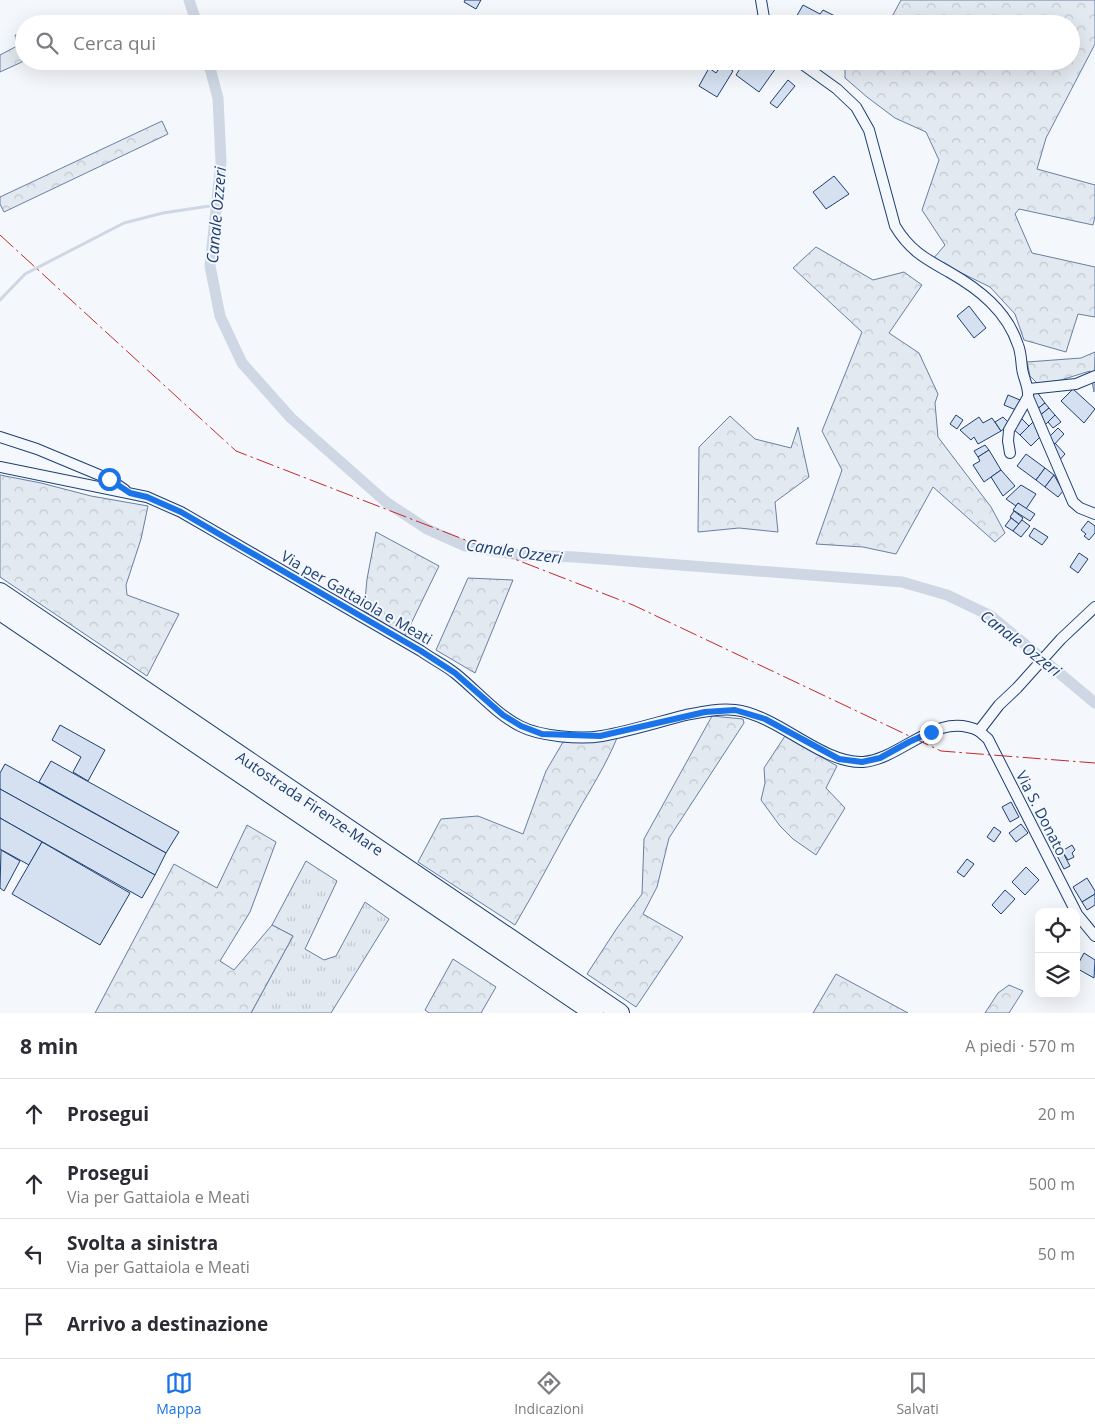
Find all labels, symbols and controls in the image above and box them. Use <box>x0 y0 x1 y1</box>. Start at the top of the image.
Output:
search box <box>15 15 1080 70</box>
icon: search <box>33 29 61 57</box>
text: Cerca qui <box>73 30 156 56</box>
water label: Canale Ozzeri <box>201 165 231 264</box>
route start <box>98 468 121 491</box>
water label: Canale Ozzeri <box>464 533 564 569</box>
street label: Via per Gattaiola e Meati <box>278 545 436 649</box>
water label: Canale Ozzeri <box>976 604 1067 682</box>
route end <box>920 721 943 744</box>
street label: Autostrada Firenze-Mare <box>233 746 387 860</box>
street label: Via S. Donato <box>1012 767 1072 859</box>
map controls <box>1035 908 1080 998</box>
button: locate <box>1035 908 1080 953</box>
button: layers <box>1035 953 1080 998</box>
text: 8 min <box>20 1032 78 1060</box>
text: A piedi · 570 m <box>965 1035 1075 1057</box>
icon: ahead <box>20 1100 48 1128</box>
text: Prosegui <box>67 1101 149 1127</box>
text: 20 m <box>1038 1103 1075 1125</box>
text: Prosegui <box>67 1160 149 1186</box>
icon: ahead <box>20 1170 48 1198</box>
text: 500 m <box>1029 1173 1075 1195</box>
text: Via per Gattaiola e Meati <box>67 1186 250 1208</box>
text: Svolta a sinistra <box>67 1230 218 1256</box>
icon: left <box>20 1240 48 1268</box>
text: 50 m <box>1038 1243 1075 1265</box>
text: Via per Gattaiola e Meati <box>67 1256 250 1278</box>
icon: arrive <box>20 1310 48 1338</box>
text: Arrivo a destinazione <box>67 1311 268 1337</box>
tab: Mappa <box>156 1369 202 1418</box>
tab: Indicazioni <box>514 1369 584 1418</box>
tab: Salvati <box>896 1369 939 1418</box>

